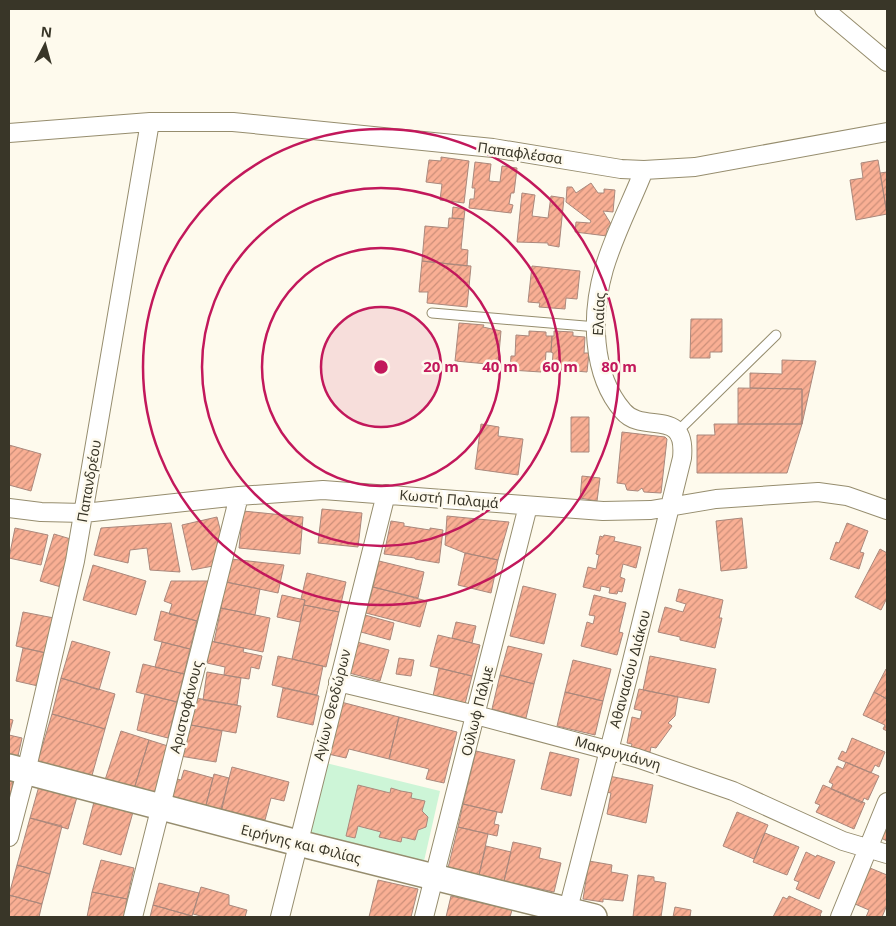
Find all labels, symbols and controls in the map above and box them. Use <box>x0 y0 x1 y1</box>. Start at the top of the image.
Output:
north arrow <box>20 20 70 70</box>
text: N <box>40 22 53 42</box>
street label: Παπαφλέσσα <box>476 137 564 168</box>
street label: Ελαίας <box>588 292 609 336</box>
text: 20 m <box>423 356 459 376</box>
text: 40 m <box>482 356 518 376</box>
text: 60 m <box>542 356 578 376</box>
text: 80 m <box>601 356 637 376</box>
centre of rings <box>372 358 390 376</box>
street label: Παπανδρέου <box>72 438 105 524</box>
street label: Κωστή Παλαμά <box>399 485 500 512</box>
street label: Αθανασίου Διάκου <box>605 608 654 730</box>
street label: Αγίων Θεοδώρων <box>308 647 355 763</box>
street label: Αριστοφάνους <box>165 658 206 755</box>
street label: Ούλωφ Πάλμε <box>456 663 497 758</box>
street label: Μακρυγιάννη <box>573 731 663 774</box>
street label: Ειρήνης και Φιλίας <box>239 819 363 868</box>

